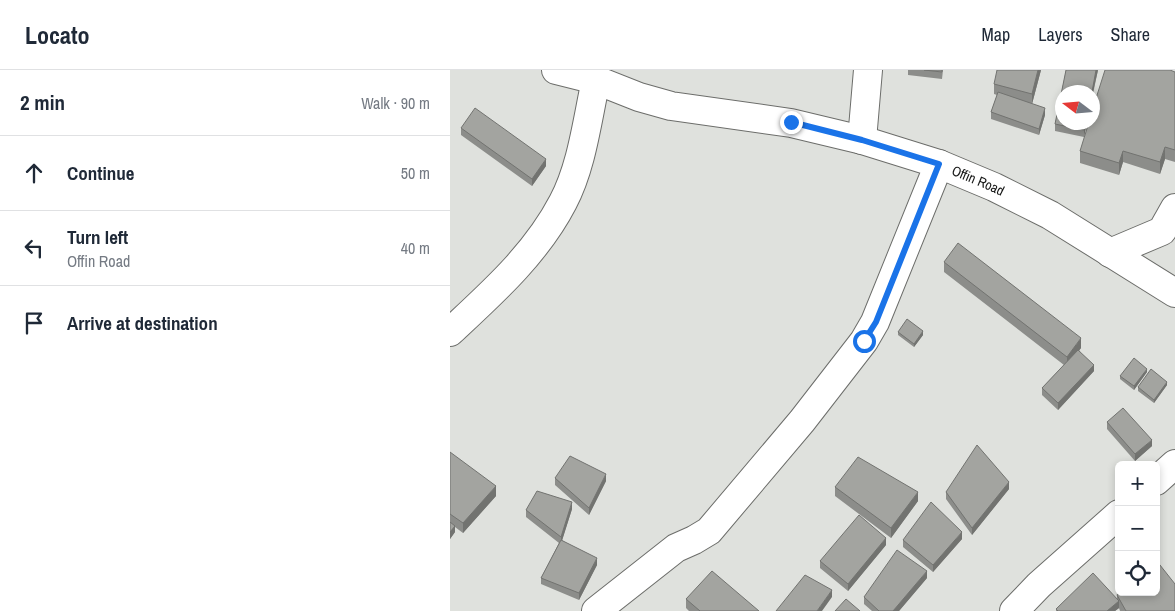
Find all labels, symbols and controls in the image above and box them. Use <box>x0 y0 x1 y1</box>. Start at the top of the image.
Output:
text: Locato <box>25 19 90 51</box>
text: Map <box>982 22 1010 47</box>
text: Layers <box>1038 22 1083 47</box>
text: Share <box>1111 22 1150 47</box>
north arrow <box>1055 85 1100 130</box>
text: 2 min <box>20 88 65 117</box>
text: Walk · 90 m <box>361 92 430 114</box>
route end <box>780 111 803 134</box>
icon: ahead <box>20 159 48 187</box>
text: Continue <box>67 160 135 186</box>
street label: Offin Road <box>949 161 1007 200</box>
text: 50 m <box>401 162 430 184</box>
text: Turn left <box>67 224 128 250</box>
icon: left <box>20 234 48 262</box>
text: 40 m <box>401 237 430 259</box>
text: Offin Road <box>67 250 130 272</box>
icon: arrive <box>20 309 48 337</box>
text: Arrive at destination <box>67 310 218 336</box>
route start <box>853 330 876 353</box>
map controls <box>1115 461 1160 596</box>
button: + <box>1115 461 1160 506</box>
button: − <box>1115 506 1160 551</box>
button: locate <box>1115 551 1160 596</box>

